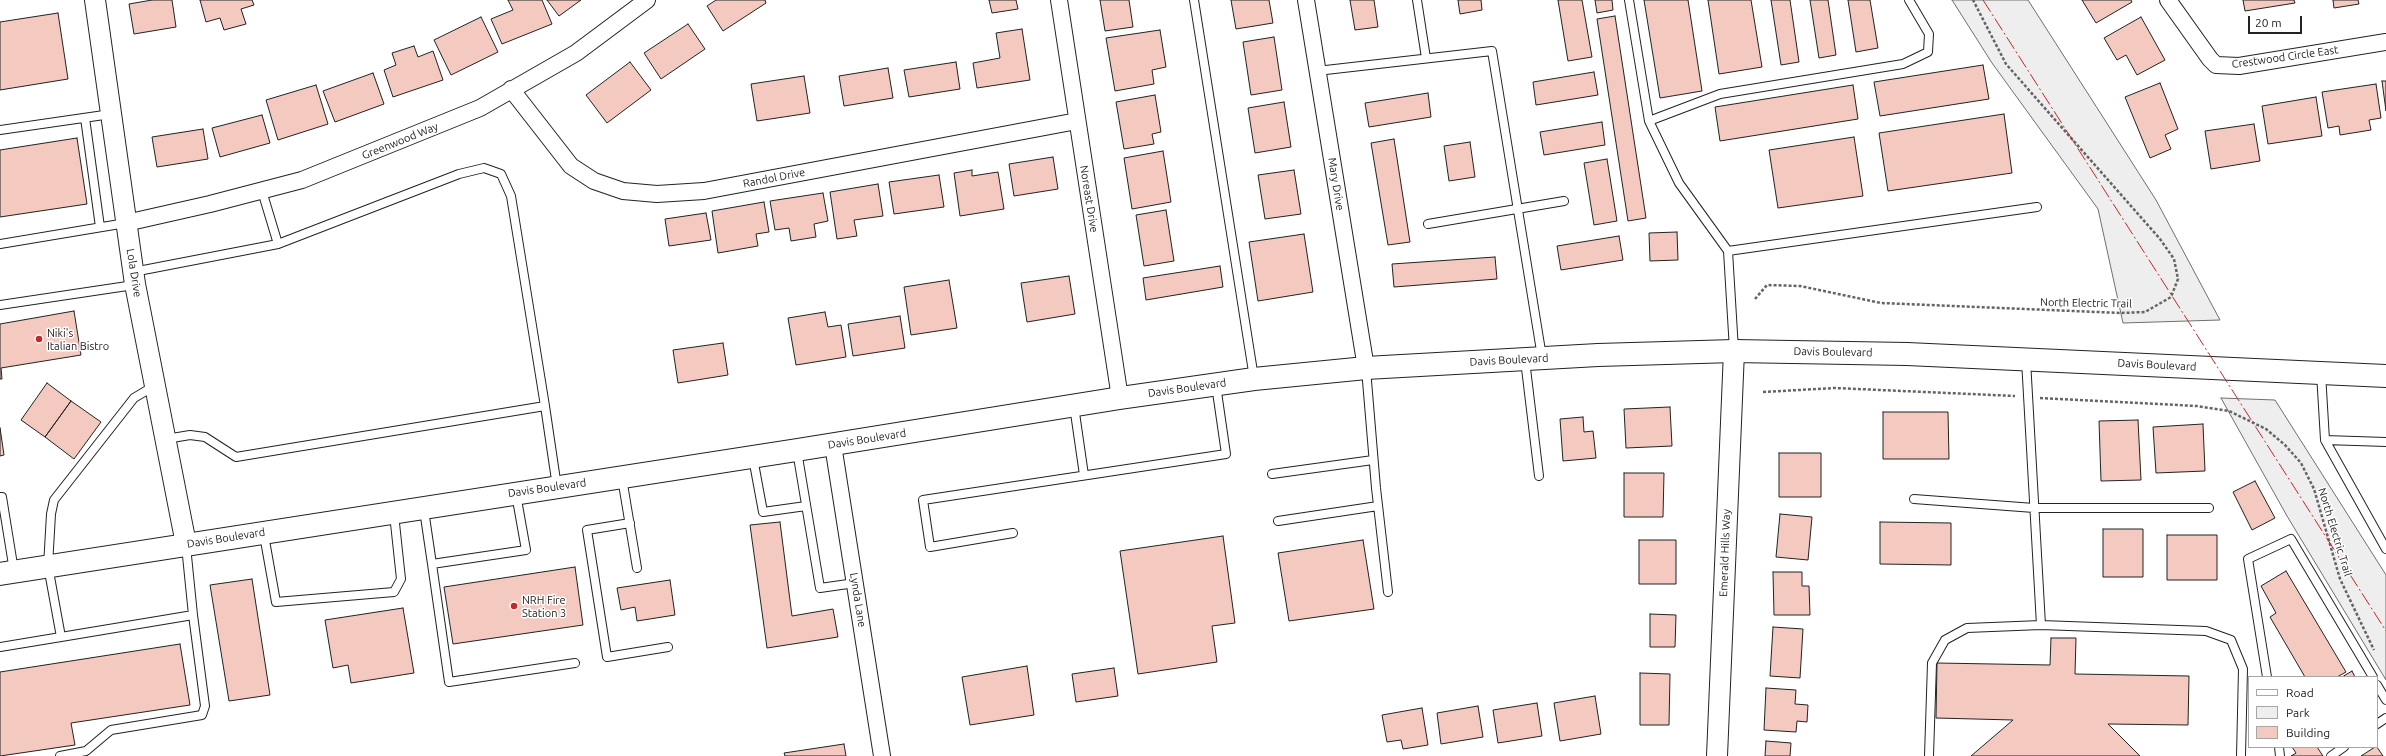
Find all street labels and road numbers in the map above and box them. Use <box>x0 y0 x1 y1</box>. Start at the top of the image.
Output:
street label: Crestwood Circle East <box>2231 43 2339 71</box>
street label: Greenwood Way <box>360 120 440 162</box>
street label: Mary Drive <box>1325 157 1347 211</box>
street label: Noreast Drive <box>1077 164 1101 234</box>
street label: Randol Drive <box>742 166 806 190</box>
street label: Lola Drive <box>124 248 144 298</box>
street label: North Electric Trail <box>2040 296 2132 310</box>
street label: Davis Boulevard <box>1793 345 1873 359</box>
street label: Davis Boulevard <box>1469 351 1549 369</box>
street label: Davis Boulevard <box>2117 356 2197 374</box>
street label: Davis Boulevard <box>1147 376 1227 400</box>
street label: Davis Boulevard <box>827 426 907 452</box>
street label: Davis Boulevard <box>507 476 587 500</box>
street label: North Electric Trail <box>2315 486 2355 578</box>
street label: Emerald Hills Way <box>1717 509 1733 597</box>
street label: Davis Boulevard <box>186 525 266 551</box>
street label: Lynda Lane <box>847 572 869 628</box>

